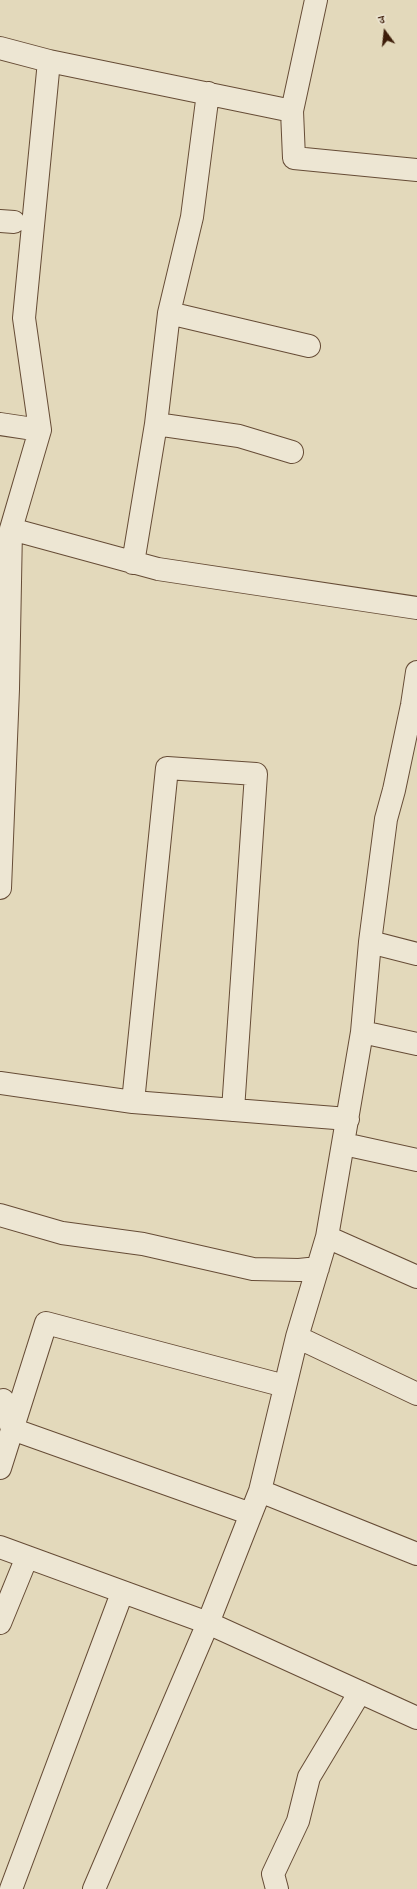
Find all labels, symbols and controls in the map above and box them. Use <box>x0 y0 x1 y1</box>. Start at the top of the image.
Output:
north arrow <box>365 12 405 52</box>
text: उ <box>377 12 386 28</box>

